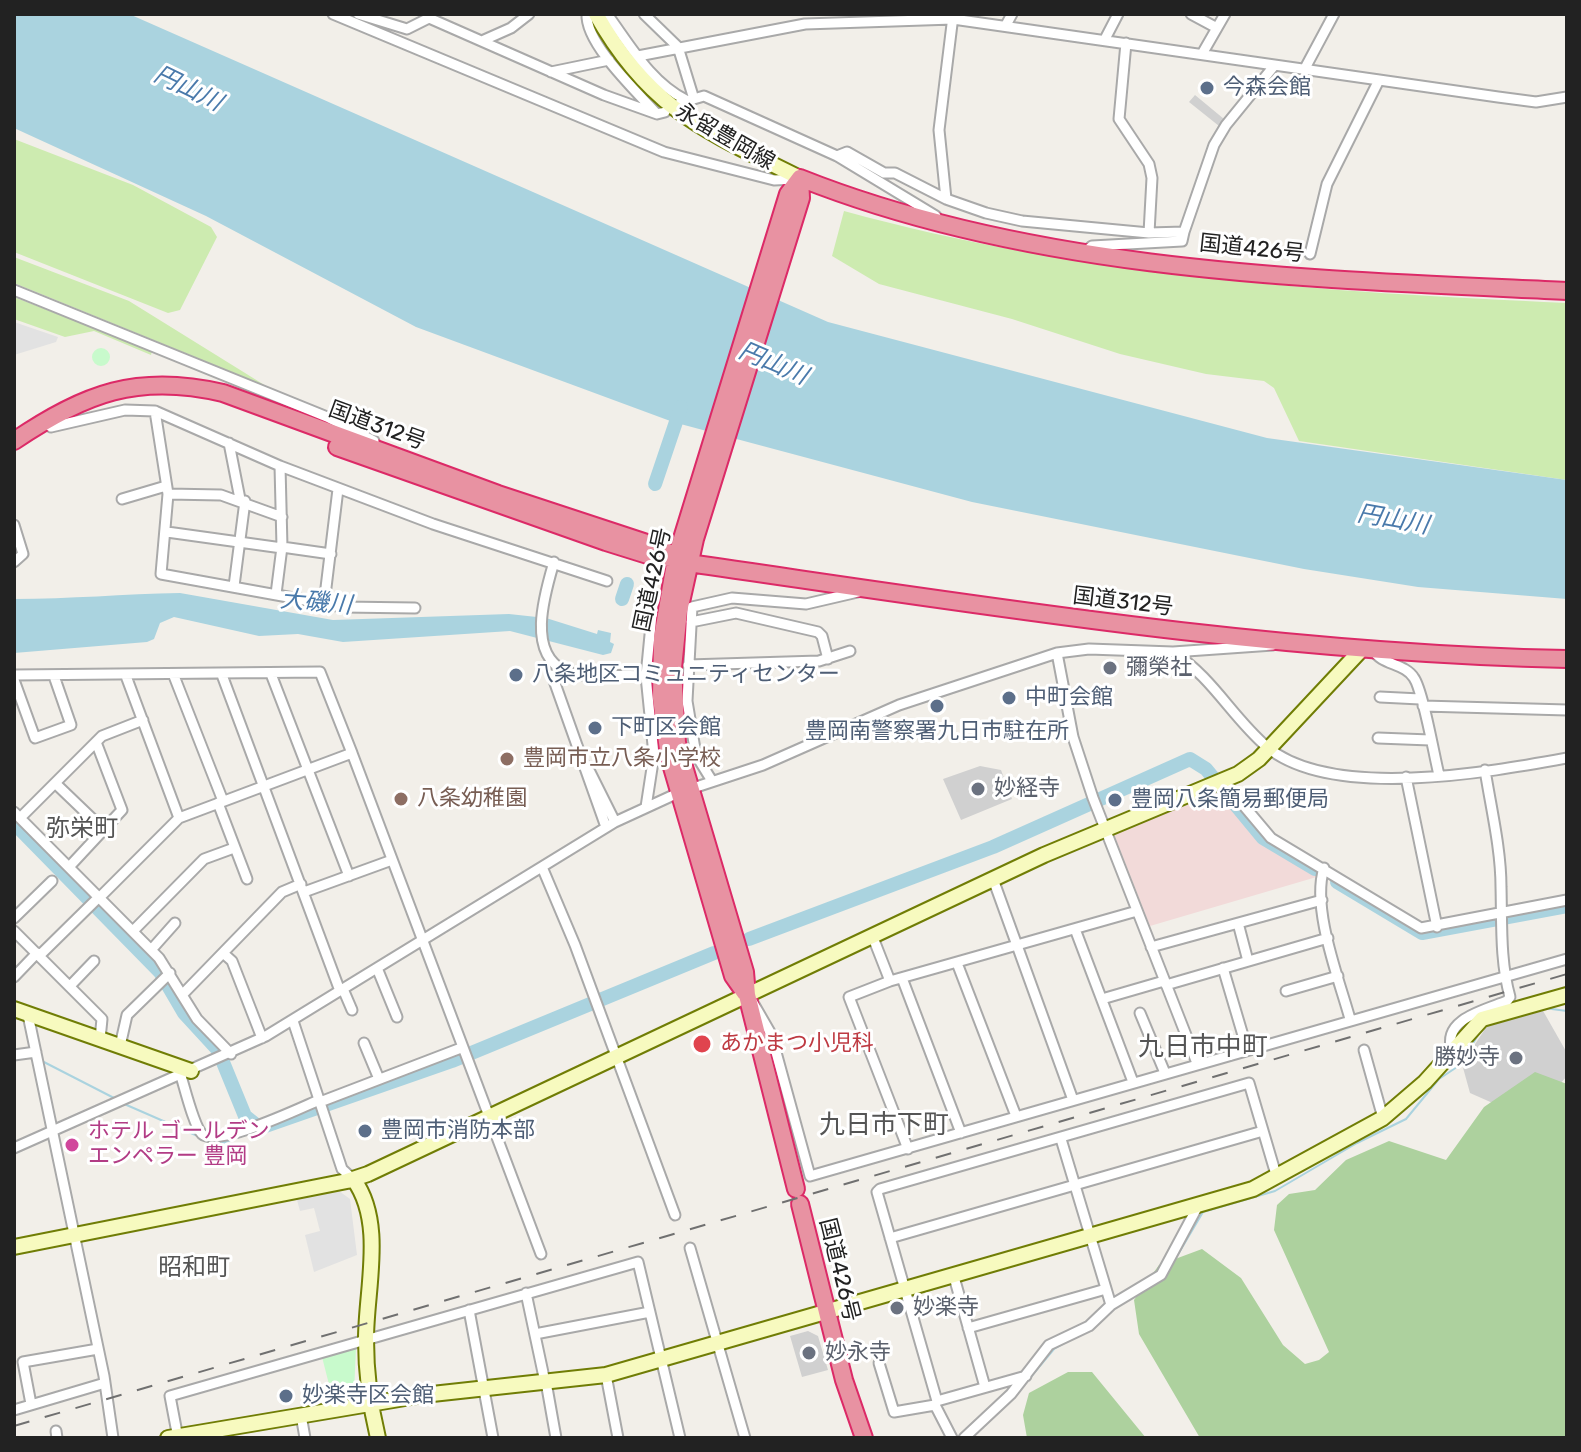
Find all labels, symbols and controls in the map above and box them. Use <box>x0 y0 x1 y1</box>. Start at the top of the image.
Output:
water label: 円山川 <box>149 60 227 118</box>
place label: 今森会館 <box>1223 75 1311 101</box>
marker: 今森会館 <box>1198 79 1216 97</box>
street label: 永留豊岡線 <box>671 98 779 176</box>
street label: 国道426号 <box>1198 230 1306 268</box>
water label: 円山川 <box>734 337 812 391</box>
street label: 国道312号 <box>325 396 429 456</box>
water label: 円山川 <box>1355 500 1431 540</box>
street label: 国道426号 <box>629 525 677 635</box>
street label: 国道312号 <box>1071 583 1175 621</box>
water label: 大磯川 <box>279 586 353 620</box>
place label: 彌榮社 <box>1126 655 1192 681</box>
marker: 彌榮社 <box>1101 659 1119 677</box>
place label: 八条地区コミュニティセンター <box>532 662 840 688</box>
marker: 八条地区コミュニティセンター <box>507 666 525 684</box>
place label: 中町会館 <box>1025 685 1113 711</box>
marker: 中町会館 <box>1000 689 1018 707</box>
marker: 豊岡南警察署九日市駐在所 <box>928 697 946 715</box>
place label: 下町区会館 <box>611 715 721 741</box>
marker: 下町区会館 <box>586 719 604 737</box>
place label: 豊岡南警察署九日市駐在所 <box>805 719 1069 745</box>
place label: 豊岡市立八条小学校 <box>523 746 721 772</box>
marker: 豊岡市立八条小学校 <box>498 750 516 768</box>
place label: 妙経寺 <box>994 776 1060 802</box>
marker: 妙経寺 <box>969 780 987 798</box>
place label: 八条幼稚園 <box>417 786 527 812</box>
place label: 豊岡八条簡易郵便局 <box>1131 787 1329 813</box>
marker: 八条幼稚園 <box>392 790 410 808</box>
marker: 豊岡八条簡易郵便局 <box>1106 791 1124 809</box>
district label: 弥栄町 <box>46 815 118 843</box>
place label: あかまつ小児科 <box>720 1031 874 1057</box>
district label: 九日市中町 <box>1138 1031 1268 1063</box>
marker: あかまつ小児科 <box>691 1033 713 1055</box>
place label: 勝妙寺 <box>1434 1045 1500 1071</box>
marker: 勝妙寺 <box>1507 1049 1525 1067</box>
district label: 九日市下町 <box>819 1109 949 1141</box>
place label: 豊岡市消防本部 <box>381 1118 535 1144</box>
place label: ホテル ゴールデン エンペラー 豊岡 <box>88 1119 269 1170</box>
marker: 豊岡市消防本部 <box>356 1122 374 1140</box>
marker: ホテル ゴールデン エンペラー 豊岡 <box>63 1136 81 1154</box>
street label: 国道426号 <box>813 1215 865 1325</box>
district label: 昭和町 <box>158 1254 230 1282</box>
place label: 妙楽寺 <box>913 1295 979 1321</box>
marker: 妙楽寺 <box>888 1299 906 1317</box>
place label: 妙永寺 <box>825 1340 891 1366</box>
marker: 妙永寺 <box>800 1344 818 1362</box>
place label: 妙楽寺区会館 <box>302 1383 434 1409</box>
marker: 妙楽寺区会館 <box>277 1387 295 1405</box>

